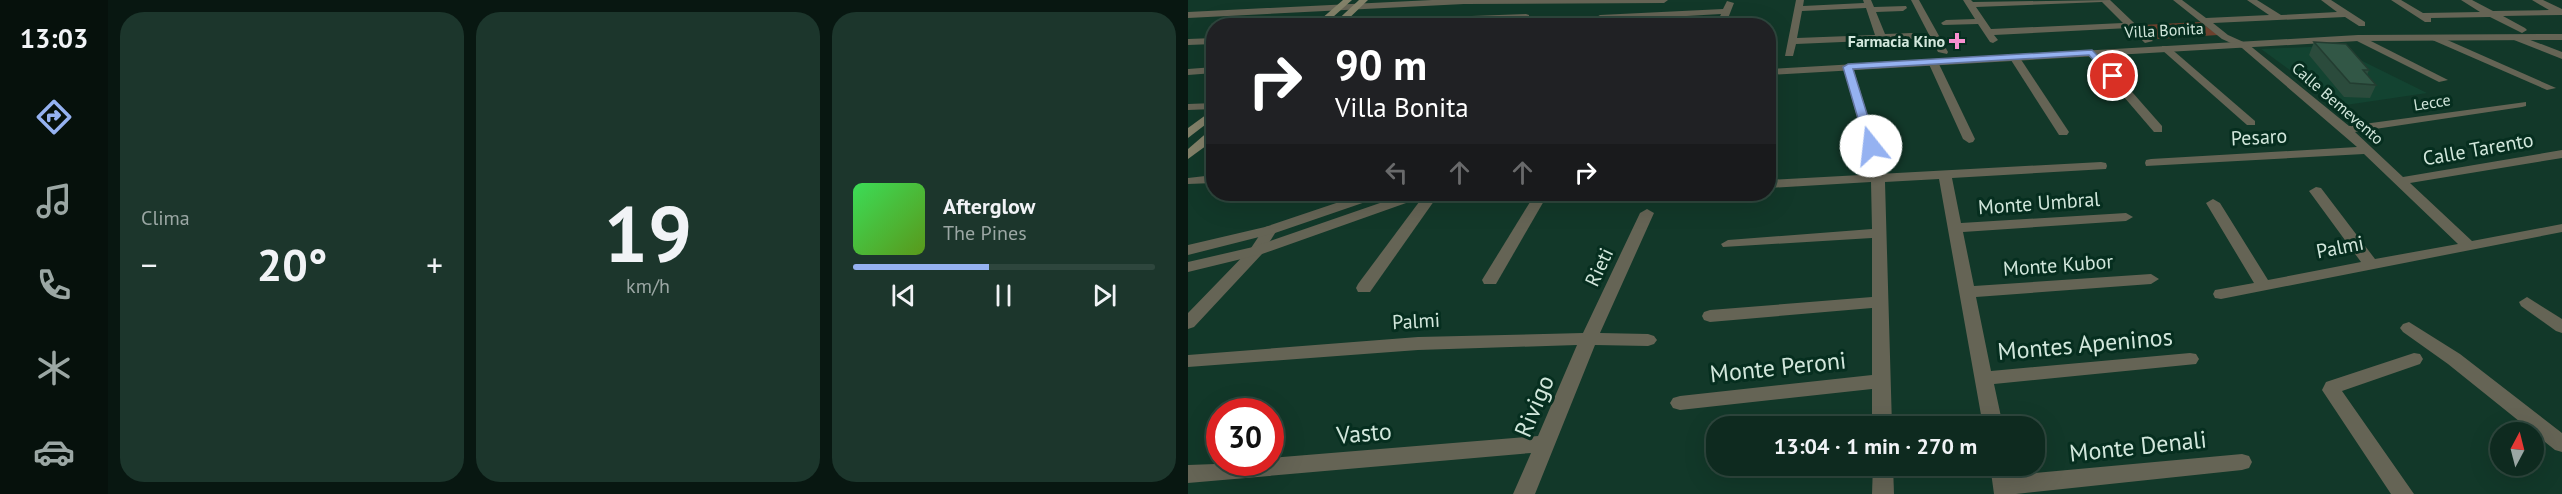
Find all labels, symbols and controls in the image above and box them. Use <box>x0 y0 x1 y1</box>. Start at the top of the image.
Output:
street label: Villa Bonita <box>2123 18 2204 42</box>
text: 13:03 <box>20 21 88 55</box>
place label: Farmacia Kino <box>1848 31 1945 51</box>
marker: Farmacia Kino <box>1950 34 1964 48</box>
text: 90 m <box>1335 37 1427 92</box>
icon: right <box>1236 42 1314 120</box>
pin <box>2087 50 2138 101</box>
street label: Calle Bemevento <box>2288 58 2388 148</box>
icon: arrive <box>2096 59 2129 92</box>
street label: Lecce <box>2412 89 2452 115</box>
text: Villa Bonita <box>1335 90 1469 124</box>
icon: directions <box>33 96 75 138</box>
position arrow <box>1839 114 1903 178</box>
street label: Pesaro <box>2230 123 2288 151</box>
street label: Calle Tarento <box>2421 127 2535 171</box>
icon: left <box>1380 156 1413 189</box>
icon: ahead <box>1443 156 1476 189</box>
icon: ahead <box>1506 156 1539 189</box>
icon: right <box>1569 156 1602 189</box>
icon: music <box>33 180 75 222</box>
text: 19 <box>604 183 692 284</box>
street label: Monte Umbral <box>1977 186 2101 220</box>
text: Afterglow <box>943 192 1035 220</box>
text: Clima <box>141 205 190 231</box>
text: The Pines <box>943 220 1027 246</box>
street label: Palmi <box>2314 230 2366 264</box>
text: 20° <box>257 235 327 293</box>
text: − <box>141 243 158 286</box>
text: + <box>426 243 443 286</box>
street label: Rieti <box>1579 244 1619 290</box>
street label: Monte Kubor <box>2002 248 2114 282</box>
icon: phone <box>33 264 75 306</box>
text: km/h <box>626 273 670 299</box>
icon: previous <box>887 279 920 312</box>
icon: pause <box>987 279 1020 312</box>
icon: next <box>1088 279 1121 312</box>
street label: Palmi <box>1391 307 1441 335</box>
street label: Montes Apeninos <box>1996 321 2174 367</box>
street label: Monte Peroni <box>1708 344 1848 390</box>
icon: climate <box>33 347 75 389</box>
street label: Rivigo <box>1507 370 1561 442</box>
speed limit sign: 30 <box>1206 398 1284 476</box>
street label: Vasto <box>1334 415 1393 451</box>
north arrow <box>2490 422 2544 476</box>
map controls <box>2490 422 2544 476</box>
street label: Monte Denali <box>2068 423 2208 469</box>
icon: car <box>33 431 75 473</box>
text: 13:04 · 1 min · 270 m <box>1774 432 1977 460</box>

